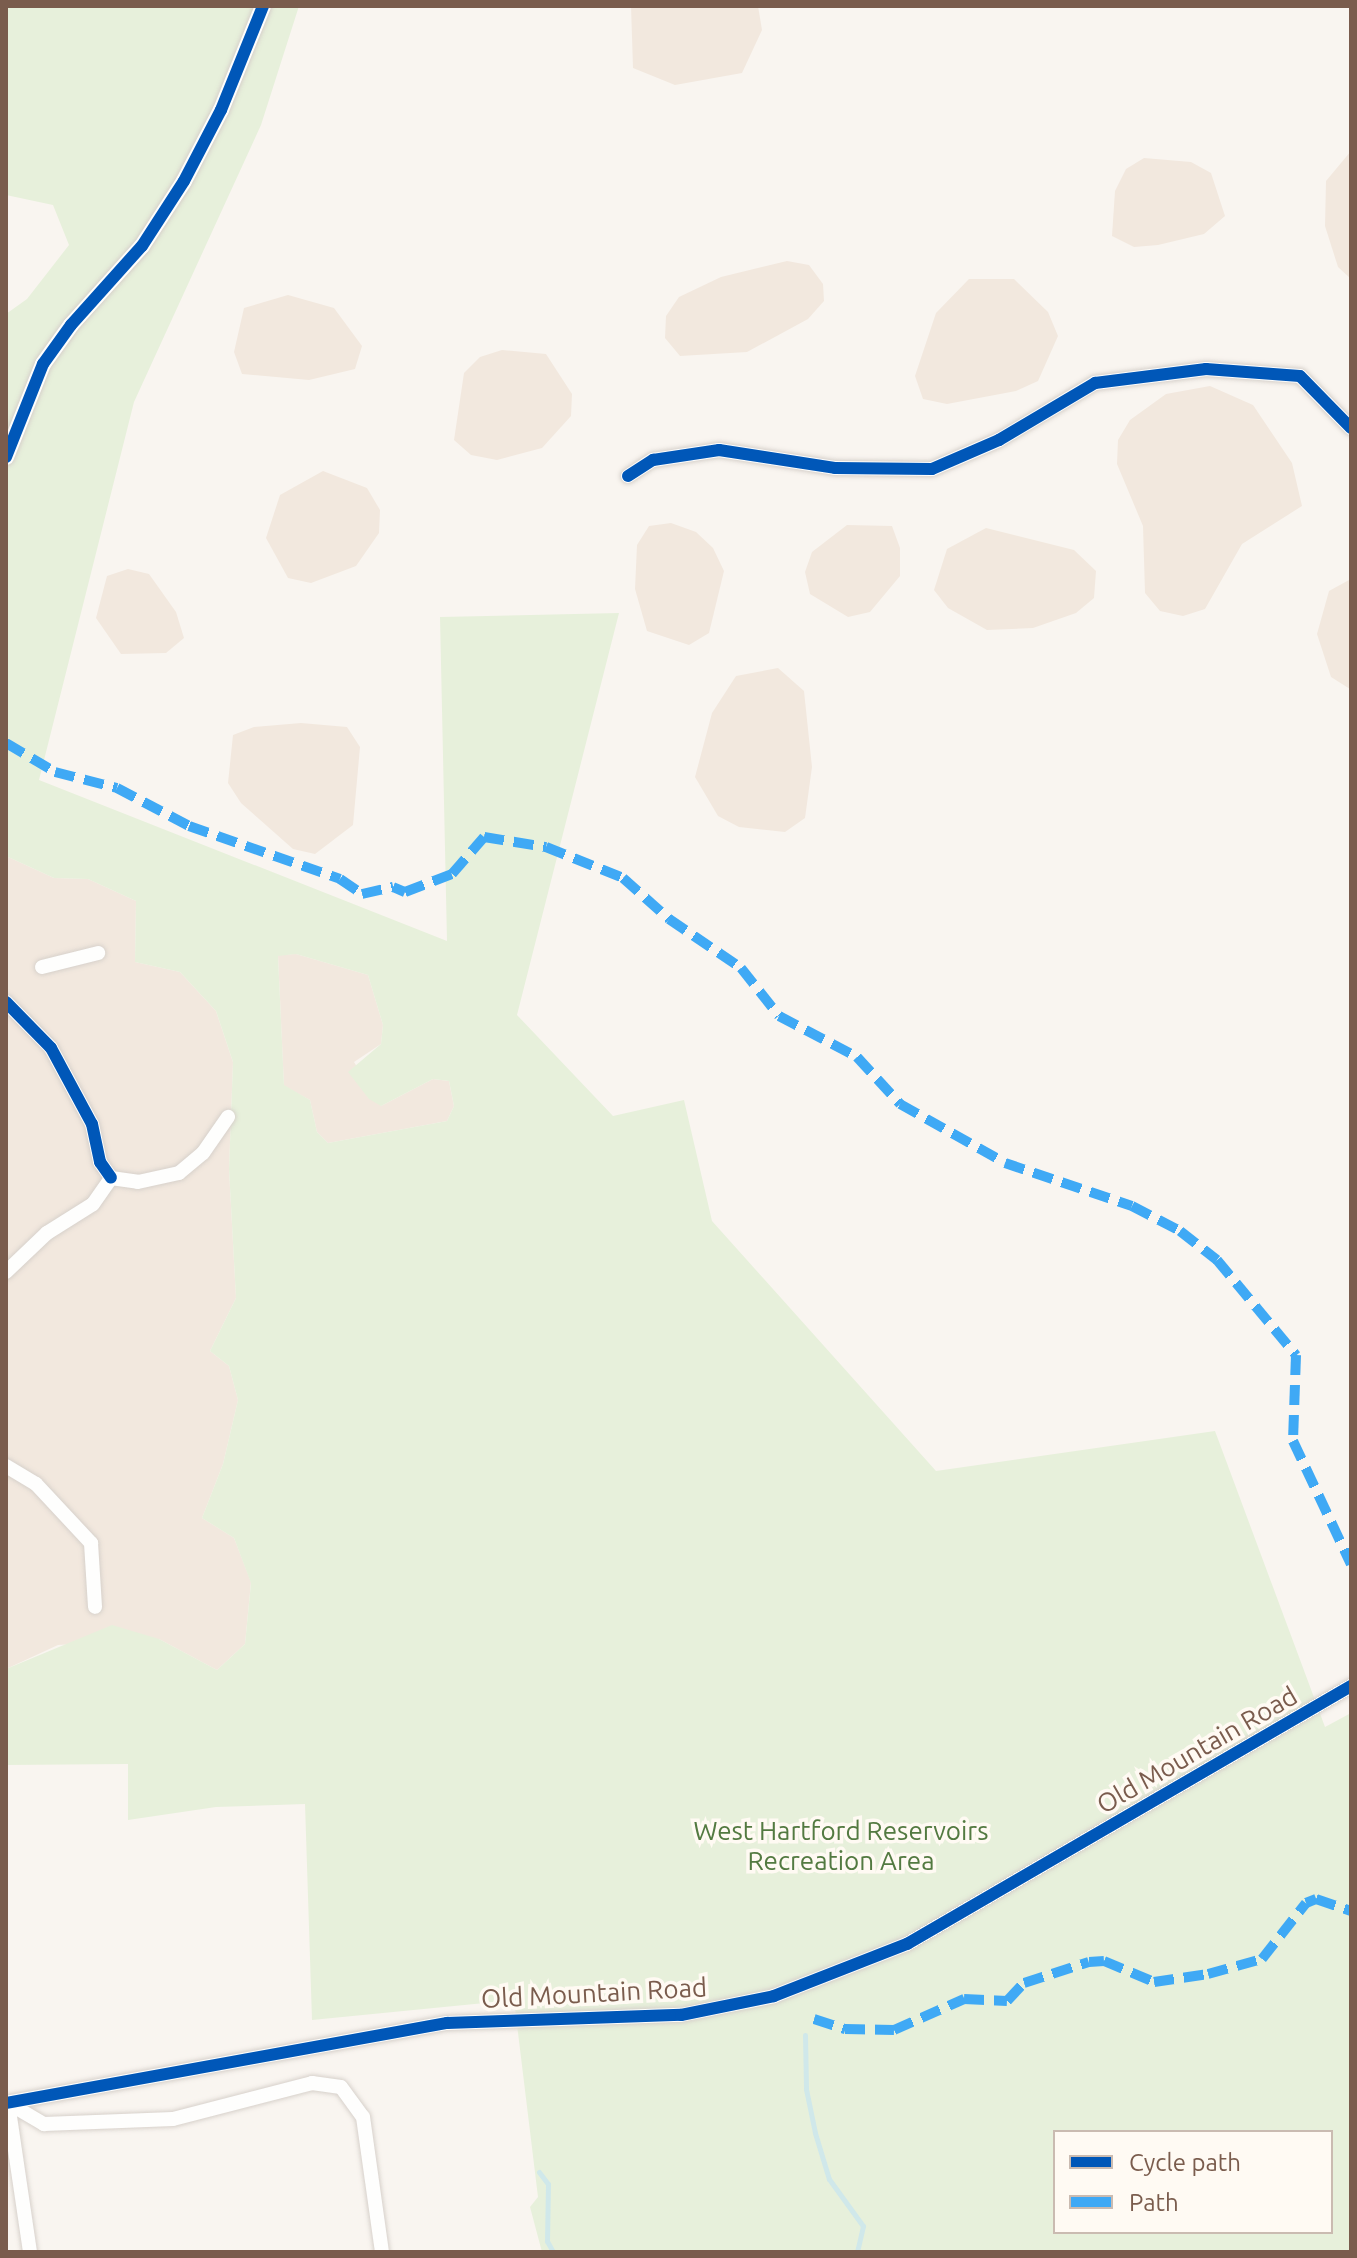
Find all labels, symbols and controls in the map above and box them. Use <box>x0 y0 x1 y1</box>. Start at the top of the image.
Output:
street label: Old Mountain Road <box>1091 1680 1303 1820</box>
park label: West Hartford Reservoirs Recreation Area <box>694 1815 988 1876</box>
street label: Old Mountain Road <box>480 1972 708 2014</box>
legend <box>1053 2130 1333 2234</box>
text: Cycle path <box>1129 2149 1241 2176</box>
text: Path <box>1129 2189 1179 2216</box>

